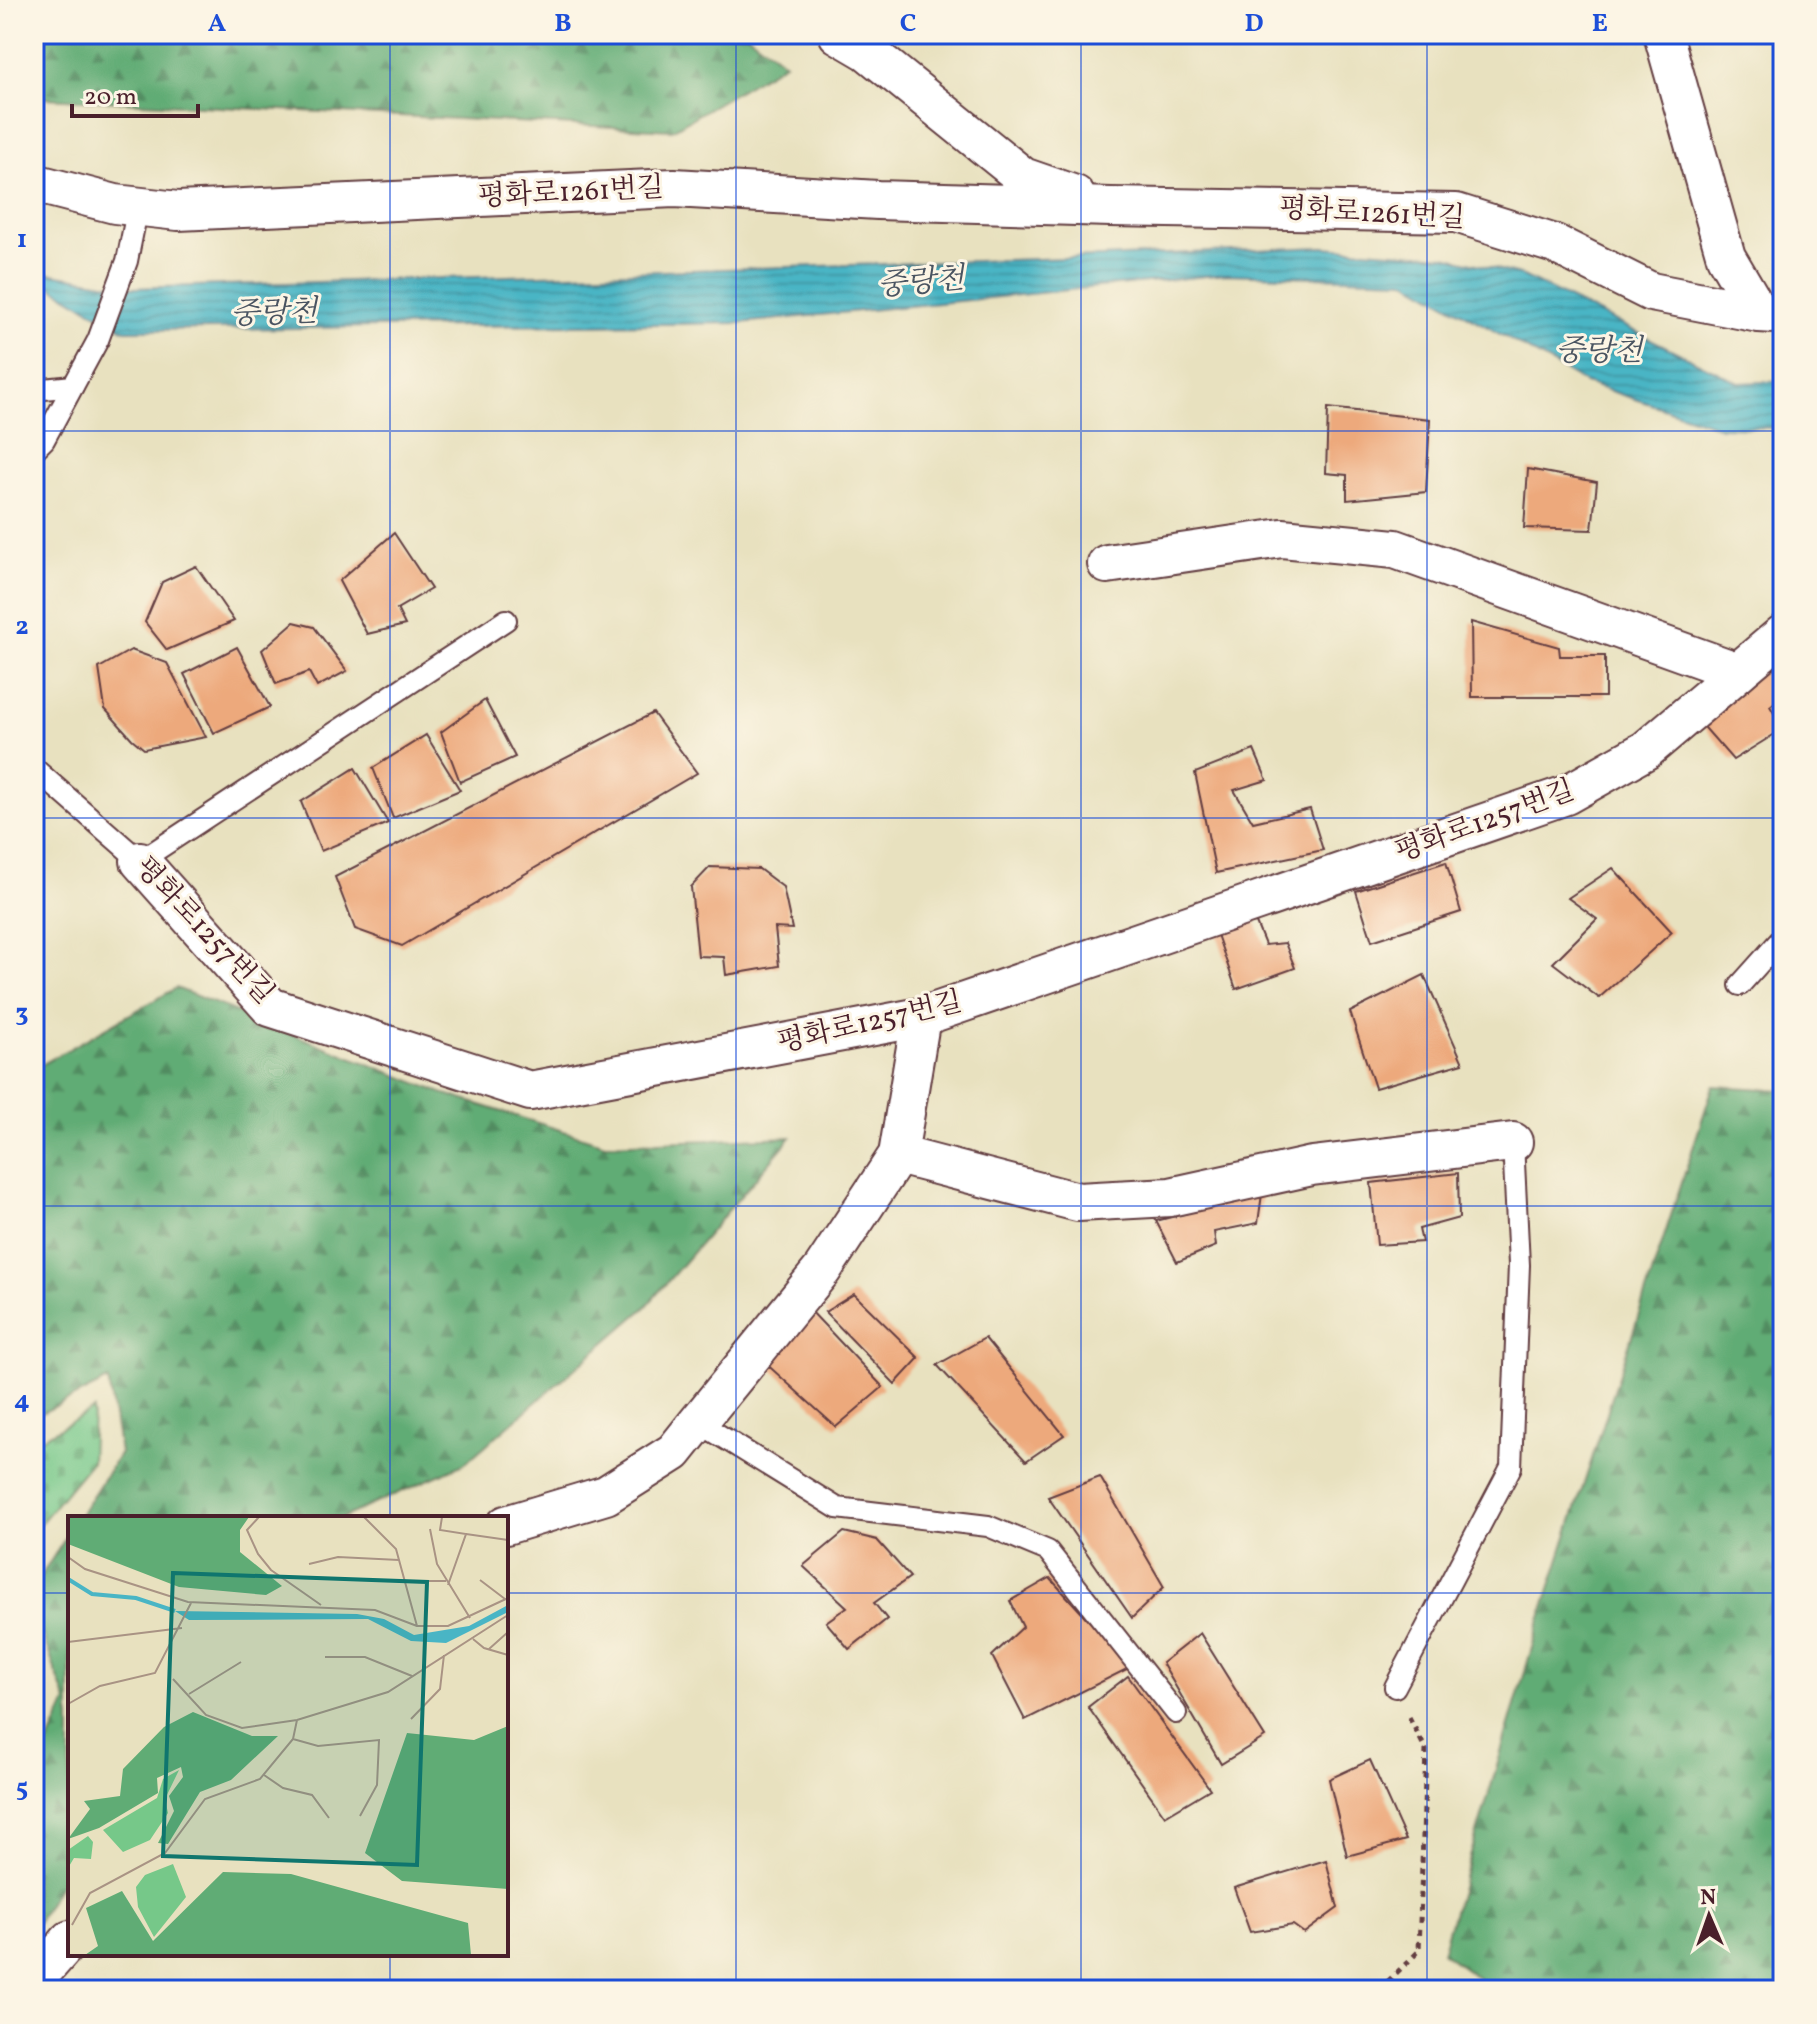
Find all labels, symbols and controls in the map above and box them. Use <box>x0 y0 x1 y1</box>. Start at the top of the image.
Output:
text: A <box>208 6 227 42</box>
text: B <box>554 6 572 42</box>
text: C <box>900 6 916 42</box>
text: D <box>1244 6 1264 42</box>
text: E <box>1592 6 1608 42</box>
scale bar <box>72 68 198 118</box>
text: 20 m <box>84 81 137 115</box>
street label: 평화로1261번길 <box>477 169 665 217</box>
street label: 평화로1261번길 <box>1278 190 1466 238</box>
text: 1 <box>17 222 27 258</box>
water label: 중랑천 <box>876 258 968 308</box>
water label: 중랑천 <box>230 291 320 337</box>
water label: 중랑천 <box>1556 331 1644 373</box>
text: 2 <box>15 609 29 645</box>
street label: 평화로1257번길 <box>1390 771 1580 873</box>
street label: 평화로1257번길 <box>126 849 282 1013</box>
street label: 평화로1257번길 <box>774 983 966 1063</box>
text: 3 <box>15 996 29 1032</box>
text: 4 <box>14 1383 30 1419</box>
inset map <box>68 1516 508 1956</box>
text: 5 <box>16 1771 28 1807</box>
north arrow <box>1669 1876 1749 1956</box>
text: N <box>1700 1883 1717 1914</box>

